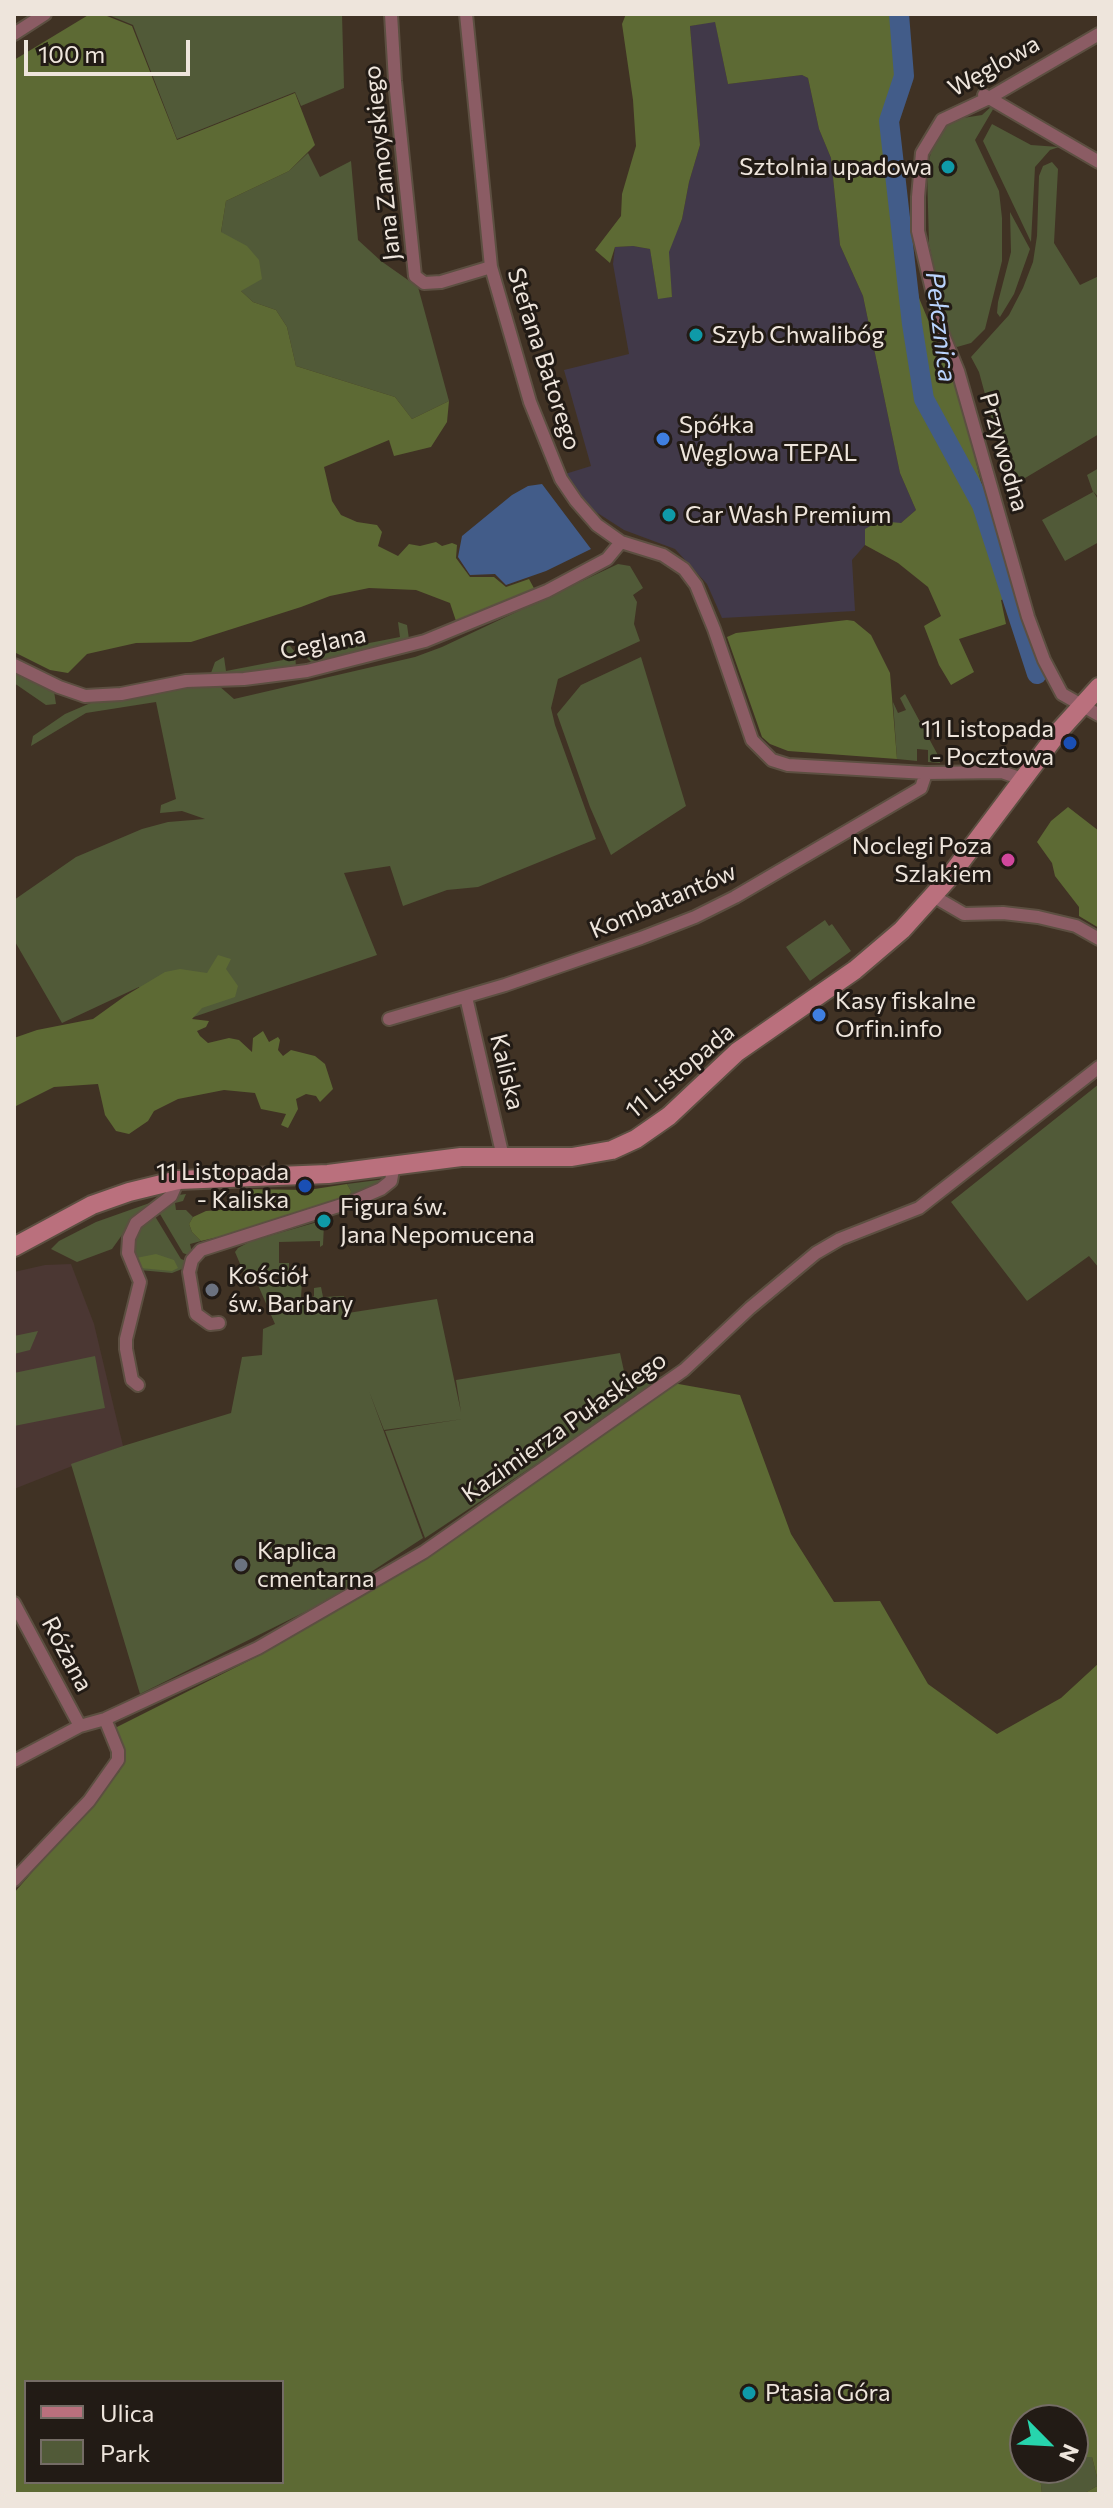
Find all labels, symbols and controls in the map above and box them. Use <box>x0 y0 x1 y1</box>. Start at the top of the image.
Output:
scale bar <box>28 24 194 74</box>
street label: Węglowa <box>943 29 1045 103</box>
text: 100 m <box>38 39 105 68</box>
street label: Jana Zamoyskiego <box>357 64 407 262</box>
place label: Sztolnia upadowa <box>739 153 932 181</box>
marker: Sztolnia upadowa <box>939 158 957 176</box>
street label: Stefana Batorego <box>501 264 587 454</box>
water label: Pełcznica <box>919 270 963 384</box>
place label: Szyb Chwalibóg <box>712 321 884 349</box>
marker: Szyb Chwalibóg <box>687 326 705 344</box>
street label: Przywodna <box>973 389 1035 515</box>
place label: Spółka Węglowa TEPAL <box>679 411 857 467</box>
marker: Spółka Węglowa TEPAL <box>654 430 672 448</box>
place label: Car Wash Premium <box>685 501 892 529</box>
marker: Car Wash Premium <box>660 506 678 524</box>
street label: Ceglana <box>277 620 369 666</box>
place label: 11 Listopada - Pocztowa <box>921 715 1054 771</box>
marker: 11 Listopada - Pocztowa <box>1061 734 1079 752</box>
place label: Noclegi Poza Szlakiem <box>852 832 992 888</box>
marker: Noclegi Poza Szlakiem <box>999 851 1017 869</box>
street label: Kombatantów <box>585 857 741 945</box>
place label: Kasy fiskalne Orfin.info <box>835 987 976 1043</box>
marker: Kasy fiskalne Orfin.info <box>810 1006 828 1024</box>
street label: 11 Listopada <box>620 1017 740 1125</box>
street label: Kaliska <box>484 1031 530 1113</box>
place label: 11 Listopada - Kaliska <box>156 1158 289 1214</box>
marker: 11 Listopada - Kaliska <box>296 1177 314 1195</box>
place label: Figura św. Jana Nepomucena <box>340 1193 535 1249</box>
marker: Figura św. Jana Nepomucena <box>315 1212 333 1230</box>
place label: Kościół św. Barbary <box>228 1262 353 1318</box>
marker: Kościół św. Barbary <box>203 1281 221 1299</box>
street label: Kazimierza Pułaskiego <box>456 1345 672 1509</box>
place label: Kaplica cmentarna <box>257 1537 375 1593</box>
marker: Kaplica cmentarna <box>232 1556 250 1574</box>
street label: Różana <box>35 1612 99 1696</box>
place label: Ptasia Góra <box>765 2379 891 2407</box>
legend <box>24 2380 284 2484</box>
marker: Ptasia Góra <box>740 2384 758 2402</box>
text: Ulica <box>100 2398 154 2427</box>
north arrow <box>1009 2404 1089 2484</box>
text: Park <box>100 2438 150 2467</box>
text: N <box>1054 2440 1085 2466</box>

